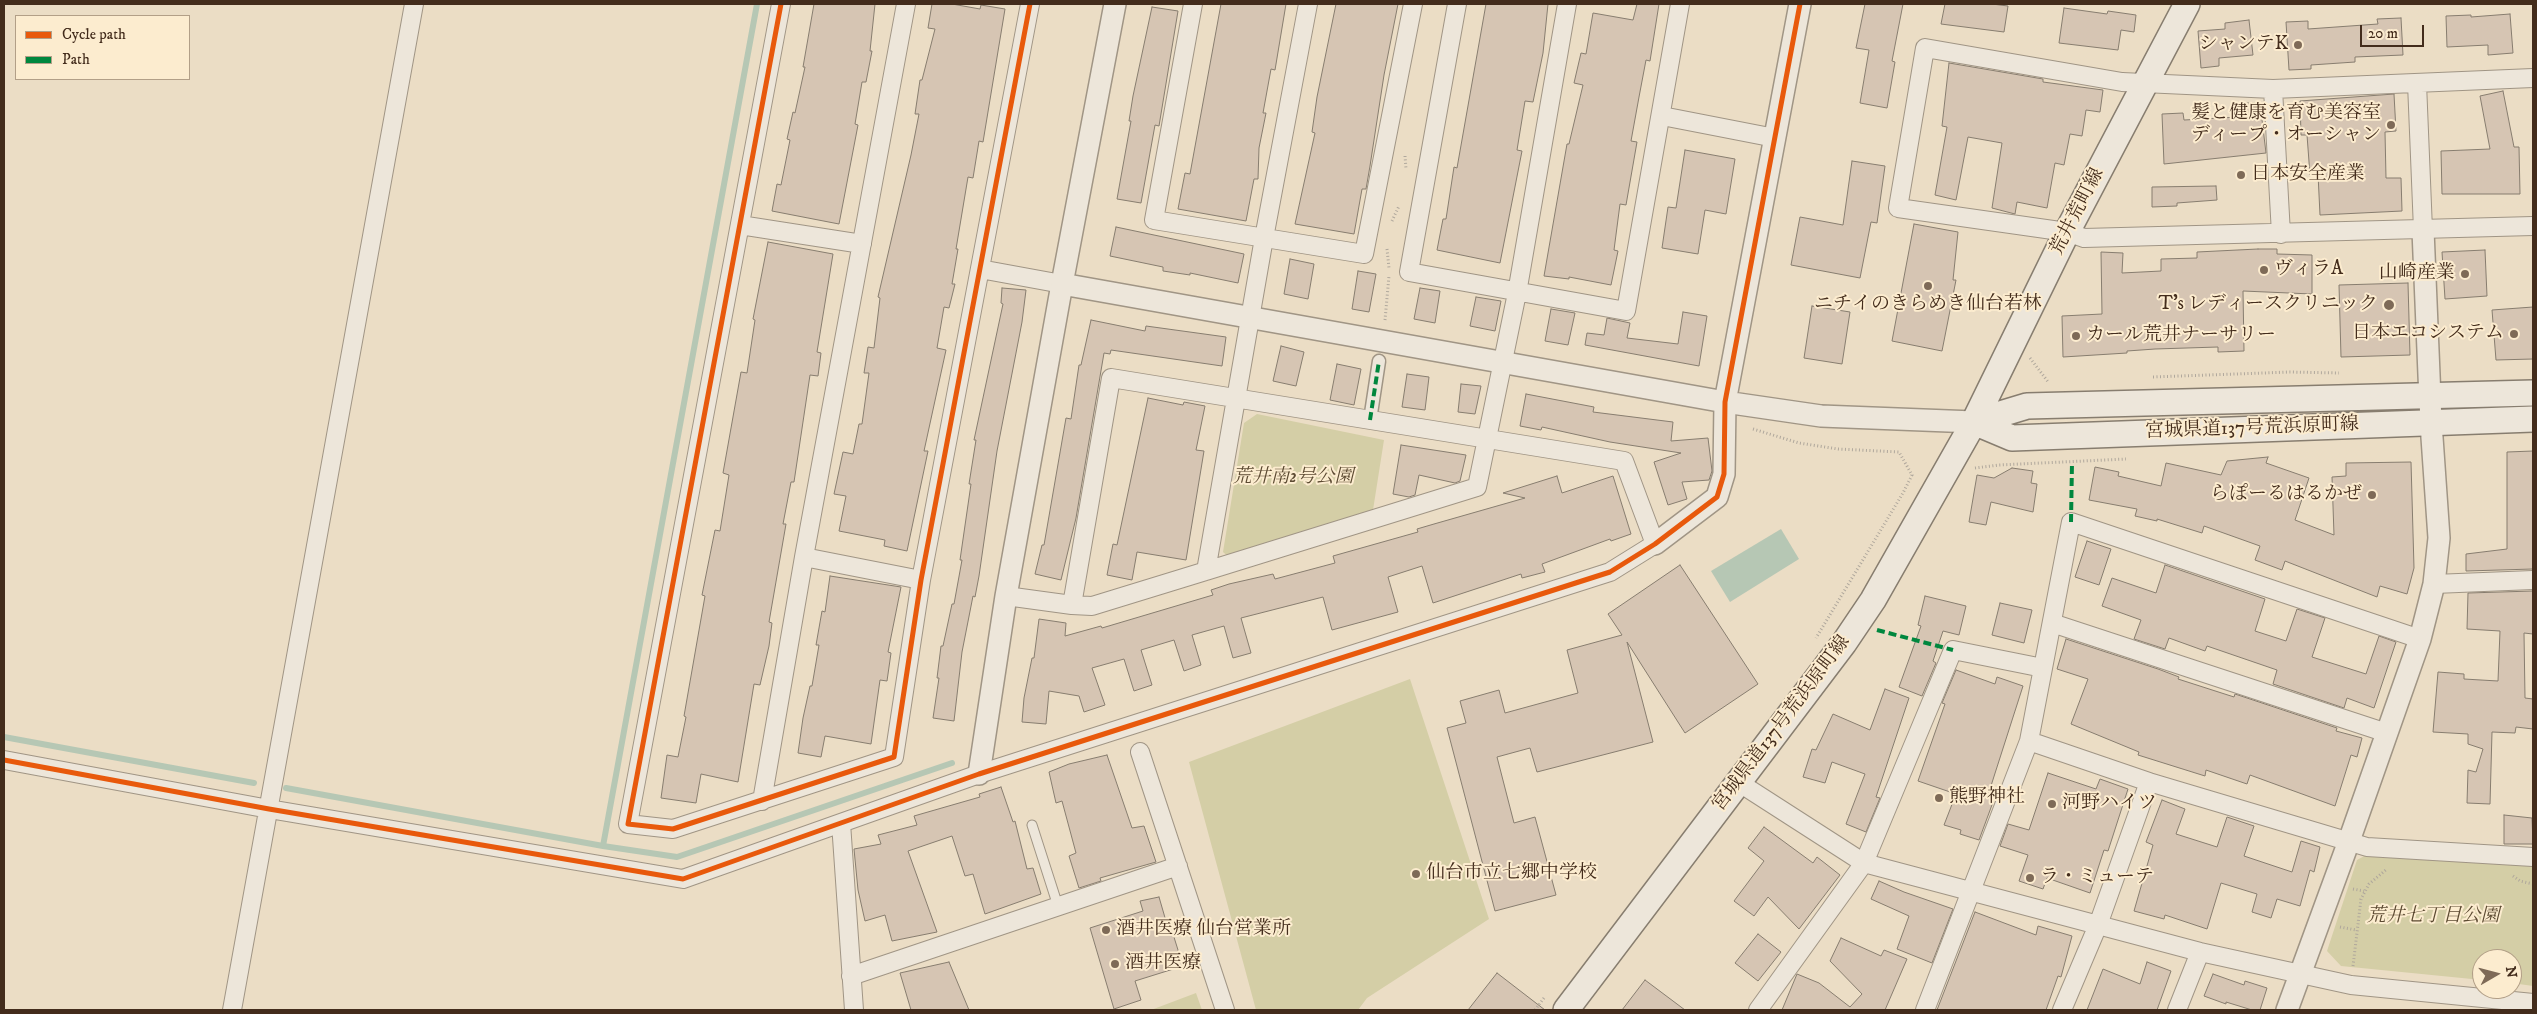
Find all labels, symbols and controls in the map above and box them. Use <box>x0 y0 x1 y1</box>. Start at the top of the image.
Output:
legend <box>15 15 190 80</box>
scale bar <box>2362 15 2426 47</box>
text: 20 m <box>2368 24 2398 43</box>
text: Cycle path <box>62 25 126 44</box>
place label: シャンテK <box>2199 34 2288 56</box>
marker: シャンテK <box>2292 39 2304 51</box>
text: Path <box>62 50 90 69</box>
place label: 髪と健康を育む美容室 ディープ・オーシャン <box>2191 103 2381 147</box>
marker: 髪と健康を育む美容室 ディープ・オーシャン <box>2385 119 2397 131</box>
place label: 日本安全産業 <box>2251 164 2365 186</box>
street label: 荒井荒町線 <box>2046 165 2110 259</box>
marker: 日本安全産業 <box>2235 169 2247 181</box>
place label: ヴィラA <box>2274 259 2343 281</box>
place label: 山崎産業 <box>2379 263 2455 285</box>
marker: ヴィラA <box>2258 264 2270 276</box>
marker: 山崎産業 <box>2459 268 2471 280</box>
marker: ニチイのきらめき仙台若林 <box>1922 280 1934 292</box>
place label: ニチイのきらめき仙台若林 <box>1814 294 2042 316</box>
place label: T's レディースクリニック <box>2159 294 2378 316</box>
marker: T's レディースクリニック <box>2382 298 2396 312</box>
place label: 日本エコシステム <box>2352 323 2504 345</box>
place label: カール荒井ナーサリー <box>2086 325 2276 347</box>
marker: 日本エコシステム <box>2508 328 2520 340</box>
marker: カール荒井ナーサリー <box>2070 330 2082 342</box>
street label: 宮城県道137号荒浜原町線 <box>2145 414 2359 444</box>
park label: 荒井南2号公園 <box>1232 467 1354 489</box>
place label: らぽーるはるかぜ <box>2210 484 2362 506</box>
marker: らぽーるはるかぜ <box>2366 489 2378 501</box>
street label: 宮城県道137号荒浜原町線 <box>1708 632 1856 816</box>
place label: 熊野神社 <box>1949 787 2025 809</box>
marker: 熊野神社 <box>1933 792 1945 804</box>
place label: 河野ハイツ <box>2062 793 2157 815</box>
marker: 河野ハイツ <box>2046 798 2058 810</box>
place label: 仙台市立七郷中学校 <box>1426 863 1597 885</box>
place label: ラ・ミューテ <box>2040 867 2154 889</box>
marker: 仙台市立七郷中学校 <box>1410 868 1422 880</box>
marker: ラ・ミューテ <box>2024 872 2036 884</box>
park label: 荒井七丁目公園 <box>2367 906 2499 928</box>
place label: 酒井医療 仙台営業所 <box>1116 919 1291 941</box>
marker: 酒井医療 仙台営業所 <box>1100 924 1112 936</box>
north arrow <box>2472 949 2522 999</box>
place label: 酒井医療 <box>1125 953 1201 975</box>
marker: 酒井医療 <box>1109 958 1121 970</box>
text: N <box>2501 965 2521 979</box>

